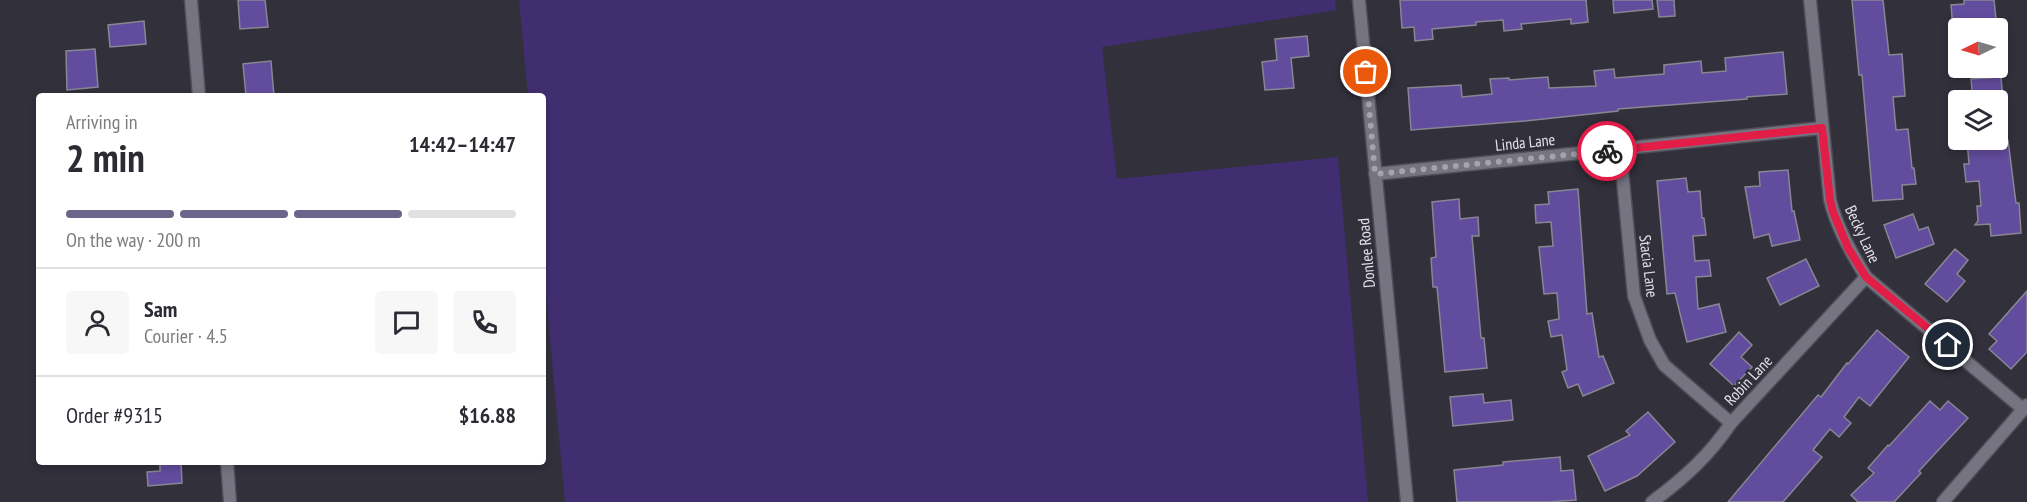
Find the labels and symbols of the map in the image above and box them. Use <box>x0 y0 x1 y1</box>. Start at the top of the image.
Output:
north arrow <box>1948 18 2008 78</box>
pin <box>1340 46 1391 97</box>
courier <box>1577 121 1637 181</box>
street label: Linda Lane <box>1494 129 1556 155</box>
street label: Becky Lane <box>1841 202 1885 266</box>
street label: Donlee Road <box>1353 217 1379 289</box>
street label: Stacia Lane <box>1635 233 1663 299</box>
pin <box>1922 319 1973 370</box>
street label: Robin Lane <box>1720 351 1776 409</box>

